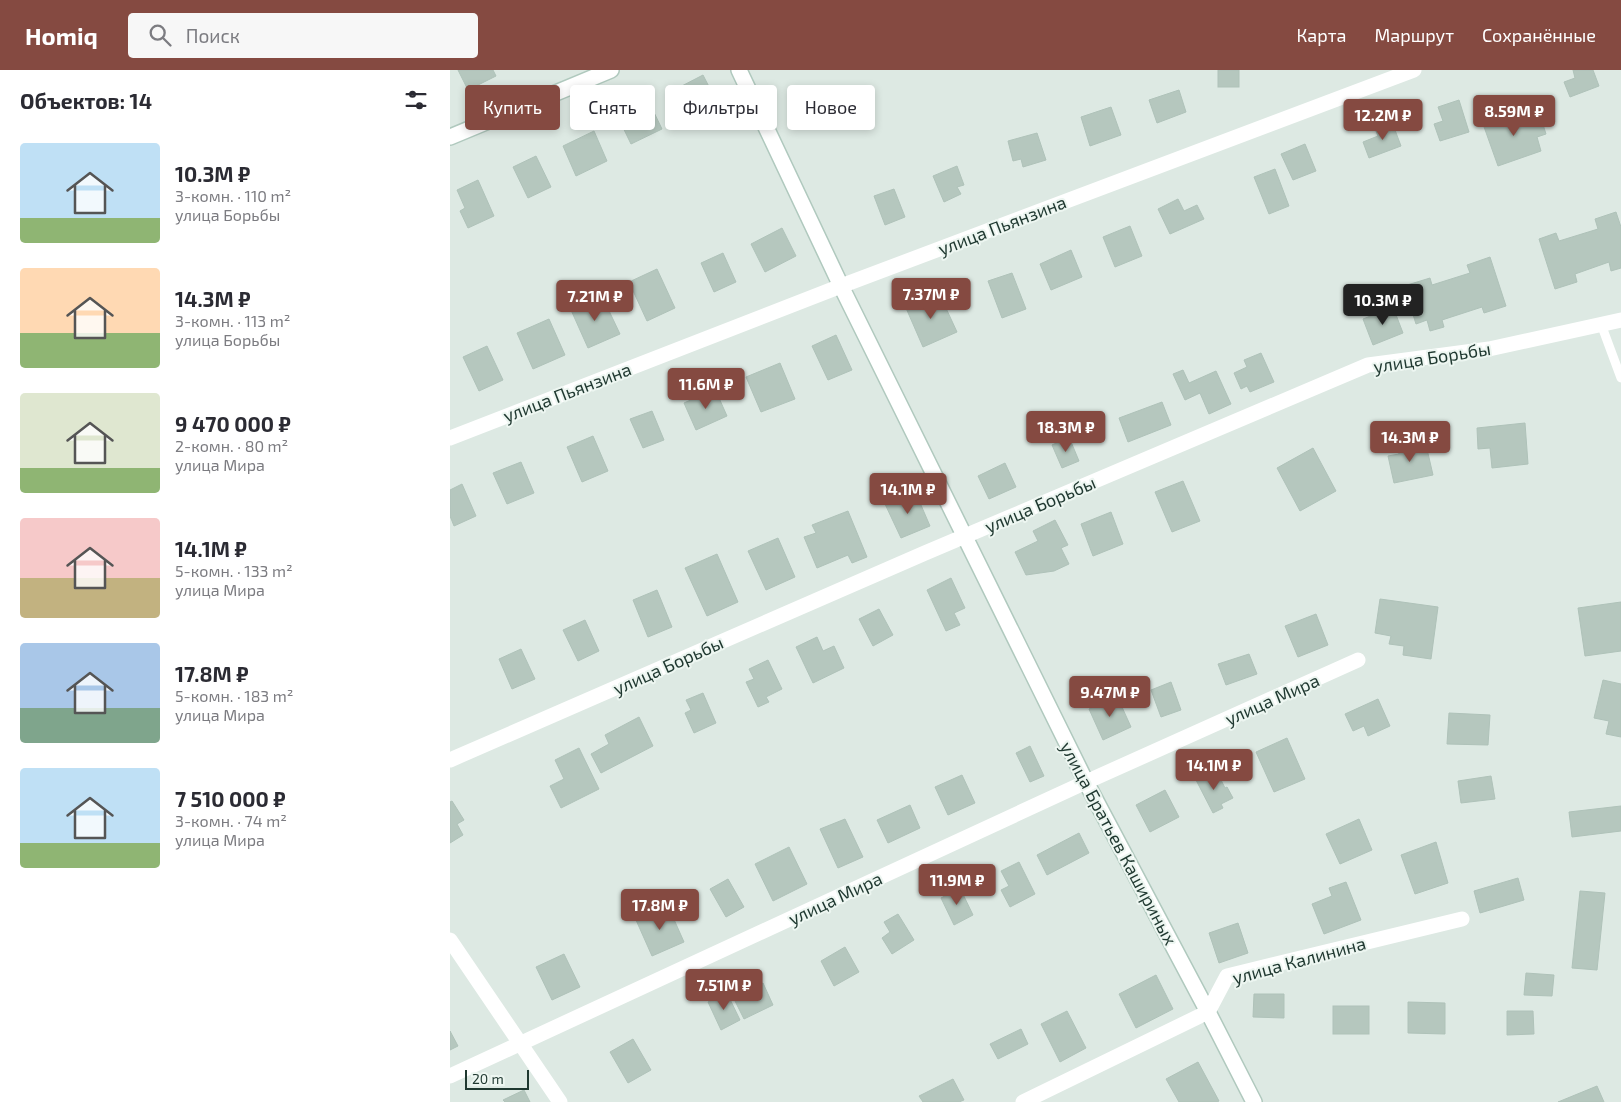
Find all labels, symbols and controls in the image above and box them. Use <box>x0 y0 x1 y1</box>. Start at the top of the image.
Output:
search box <box>128 13 478 58</box>
text: Homiq <box>25 21 98 50</box>
icon: search <box>146 21 174 49</box>
text: Поиск <box>186 24 240 47</box>
text: Карта <box>1296 24 1346 46</box>
text: Маршрут <box>1374 24 1454 46</box>
text: Сохранённые <box>1482 24 1596 46</box>
chip: Купить <box>465 85 560 130</box>
chip: Снять <box>570 85 655 130</box>
chip: Фильтры <box>665 85 777 130</box>
chip: Новое <box>787 85 875 130</box>
icon: filters <box>402 86 430 114</box>
text: Объектов: 14 <box>20 88 152 113</box>
pin: 8.59M ₽ <box>1468 94 1560 137</box>
pin: 12.2M ₽ <box>1337 98 1429 141</box>
text: 8.59M ₽ <box>1484 101 1544 120</box>
text: 12.2M ₽ <box>1355 105 1411 124</box>
text: 10.3M ₽ <box>175 161 251 186</box>
icon: home <box>60 163 120 223</box>
text: 3-комн. · 110 m² <box>175 186 291 205</box>
street label: улица Пьянзина <box>935 190 1069 260</box>
text: улица Борьбы <box>175 205 280 224</box>
pin: 7.37M ₽ <box>885 278 977 320</box>
pin: 7.21M ₽ <box>549 280 641 322</box>
text: 7.37M ₽ <box>903 284 959 303</box>
pin: 10.3M ₽ <box>1337 284 1429 326</box>
text: 14.3M ₽ <box>175 286 251 311</box>
text: 7.21M ₽ <box>567 286 623 305</box>
icon: home <box>60 288 120 348</box>
text: 10.3M ₽ <box>1354 290 1412 309</box>
text: 3-комн. · 113 m² <box>175 311 290 330</box>
text: улица Борьбы <box>175 330 280 349</box>
street label: улица Борьбы <box>1372 337 1492 377</box>
street label: улица Пьянзина <box>500 357 634 427</box>
pin: 11.6M ₽ <box>660 368 752 410</box>
text: 11.6M ₽ <box>679 374 733 393</box>
pin: 18.3M ₽ <box>1020 410 1112 453</box>
text: 9 470 000 ₽ <box>175 411 291 436</box>
icon: home <box>60 413 120 473</box>
text: 18.3M ₽ <box>1037 417 1095 436</box>
pin: 14.3M ₽ <box>1364 420 1456 463</box>
text: 14.3M ₽ <box>1381 427 1439 446</box>
text: 2-комн. · 80 m² <box>175 436 288 455</box>
text: улица Мира <box>175 455 265 474</box>
street label: улица Борьбы <box>981 471 1099 537</box>
pin: 14.1M ₽ <box>862 472 954 515</box>
text: 14.1M ₽ <box>881 479 935 498</box>
text: 14.1M ₽ <box>175 536 247 561</box>
icon: home <box>60 538 120 598</box>
text: 5-комн. · 133 m² <box>175 561 293 580</box>
text: улица Мира <box>175 580 265 599</box>
street label: улица Борьбы <box>609 631 727 699</box>
text: 17.8M ₽ <box>175 661 249 686</box>
icon: home <box>60 663 120 723</box>
street label: улица Мира <box>1221 668 1323 730</box>
pin: 9.47M ₽ <box>1064 676 1156 718</box>
text: 9.47M ₽ <box>1080 682 1140 701</box>
text: 5-комн. · 183 m² <box>175 686 293 705</box>
text: улица Мира <box>175 705 265 724</box>
street label: улица Братьев Кашириных <box>1056 738 1182 949</box>
pin: 14.1M ₽ <box>1168 748 1260 791</box>
text: 14.1M ₽ <box>1187 755 1241 774</box>
text: 7 510 000 ₽ <box>175 786 286 811</box>
icon: home <box>60 788 120 848</box>
text: 3-комн. · 74 m² <box>175 811 287 830</box>
text: улица Мира <box>175 830 265 849</box>
pin: 11.9M ₽ <box>911 864 1003 906</box>
street label: улица Мира <box>785 867 885 929</box>
text: 11.9M ₽ <box>930 870 984 889</box>
pin: 17.8M ₽ <box>614 888 706 931</box>
text: 17.8M ₽ <box>632 895 688 914</box>
street label: улица Калинина <box>1230 932 1368 988</box>
pin: 7.51M ₽ <box>678 968 770 1011</box>
text: 7.51M ₽ <box>697 975 751 994</box>
scale bar <box>465 1067 529 1090</box>
text: 20 m <box>472 1070 504 1087</box>

